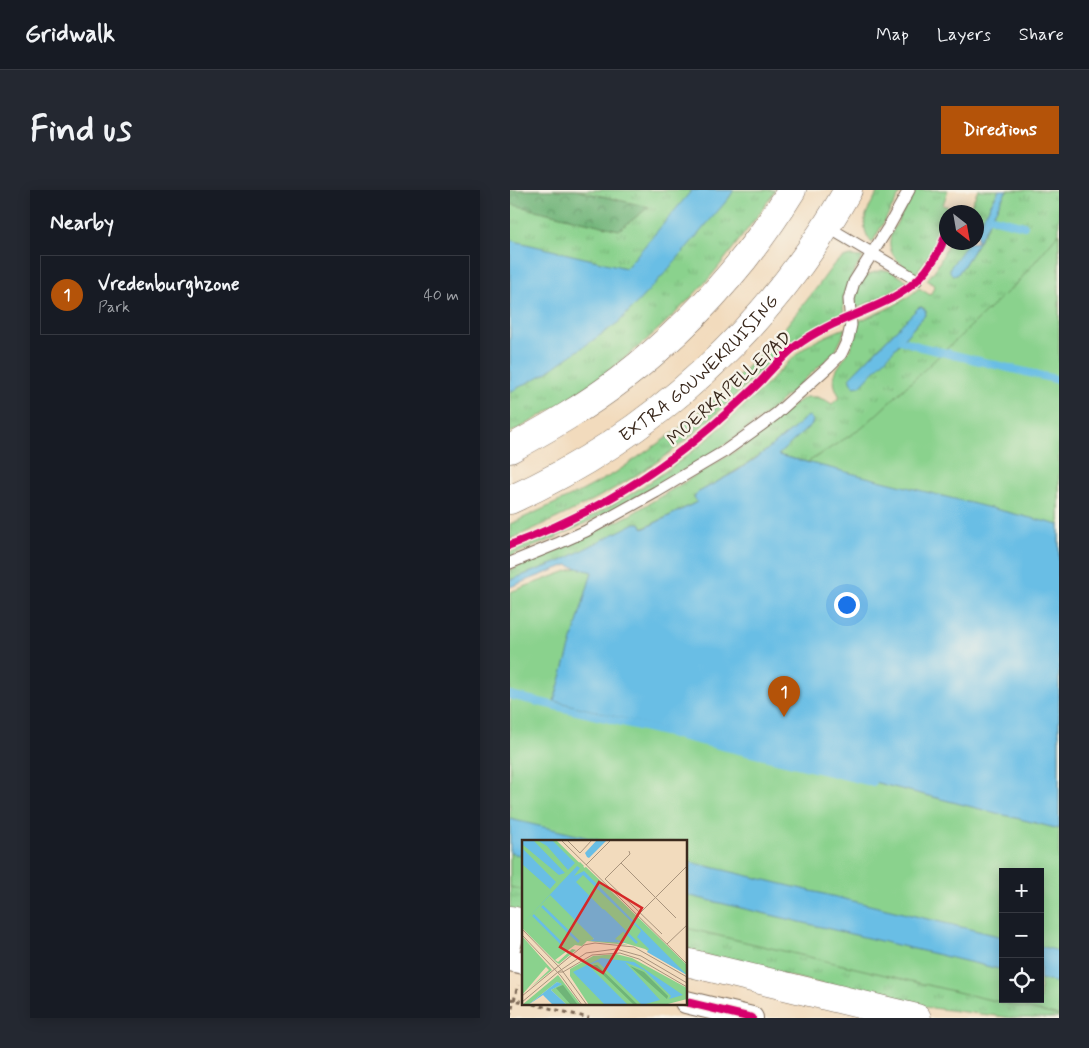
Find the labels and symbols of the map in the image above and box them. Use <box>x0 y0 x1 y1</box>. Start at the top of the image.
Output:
north arrow <box>939 205 984 250</box>
street label: EXTRA GOUWEKRUISING <box>615 290 785 448</box>
street label: MOERKAPELLEPAD <box>662 326 797 451</box>
your location <box>834 592 860 618</box>
pin: 1 <box>768 676 800 717</box>
inset map <box>522 840 688 1006</box>

